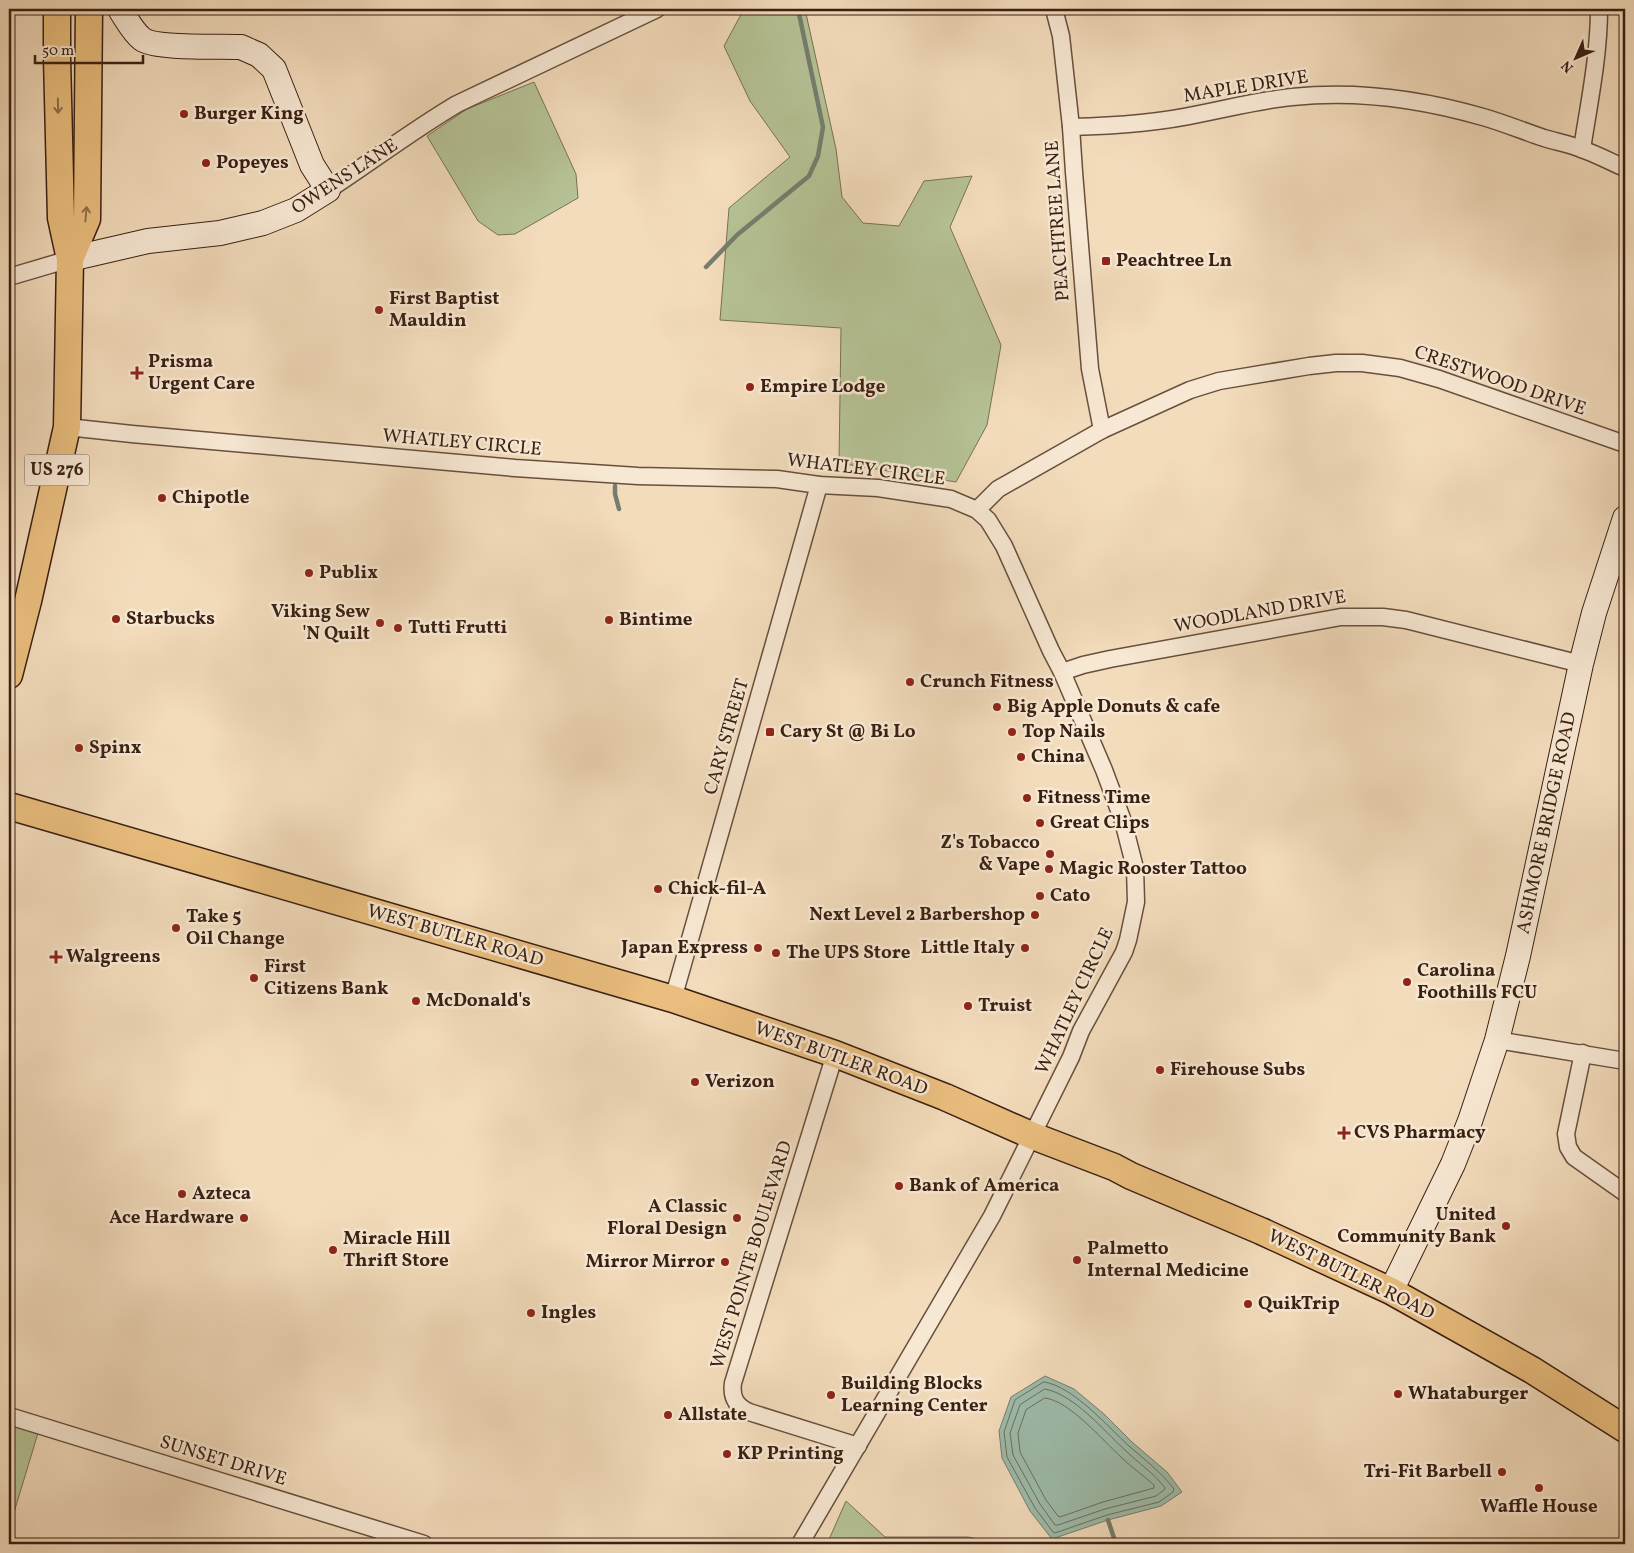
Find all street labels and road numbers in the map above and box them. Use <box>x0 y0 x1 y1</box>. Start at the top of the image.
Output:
street label: MAPLE DRIVE <box>1182 64 1310 110</box>
street label: OWENS LANE <box>287 133 403 221</box>
street label: PEACHTREE LANE <box>1039 140 1077 302</box>
street label: CRESTWOOD DRIVE <box>1411 339 1589 423</box>
street label: WHATLEY CIRCLE <box>381 423 543 463</box>
street label: WHATLEY CIRCLE <box>785 447 947 493</box>
road number: US 276 <box>24 454 90 486</box>
street label: WOODLAND DRIVE <box>1172 584 1348 640</box>
street label: CARY STREET <box>698 676 756 798</box>
street label: ASHMORE BRIDGE ROAD <box>1511 710 1583 936</box>
street label: WEST BUTLER ROAD <box>364 898 546 974</box>
street label: WHATLEY CIRCLE <box>1030 923 1120 1079</box>
street label: WEST BUTLER ROAD <box>751 1016 931 1102</box>
street label: WEST POINTE BOULEVARD <box>705 1138 799 1372</box>
street label: WEST BUTLER ROAD <box>1263 1223 1439 1327</box>
street label: SUNSET DRIVE <box>156 1429 290 1493</box>

